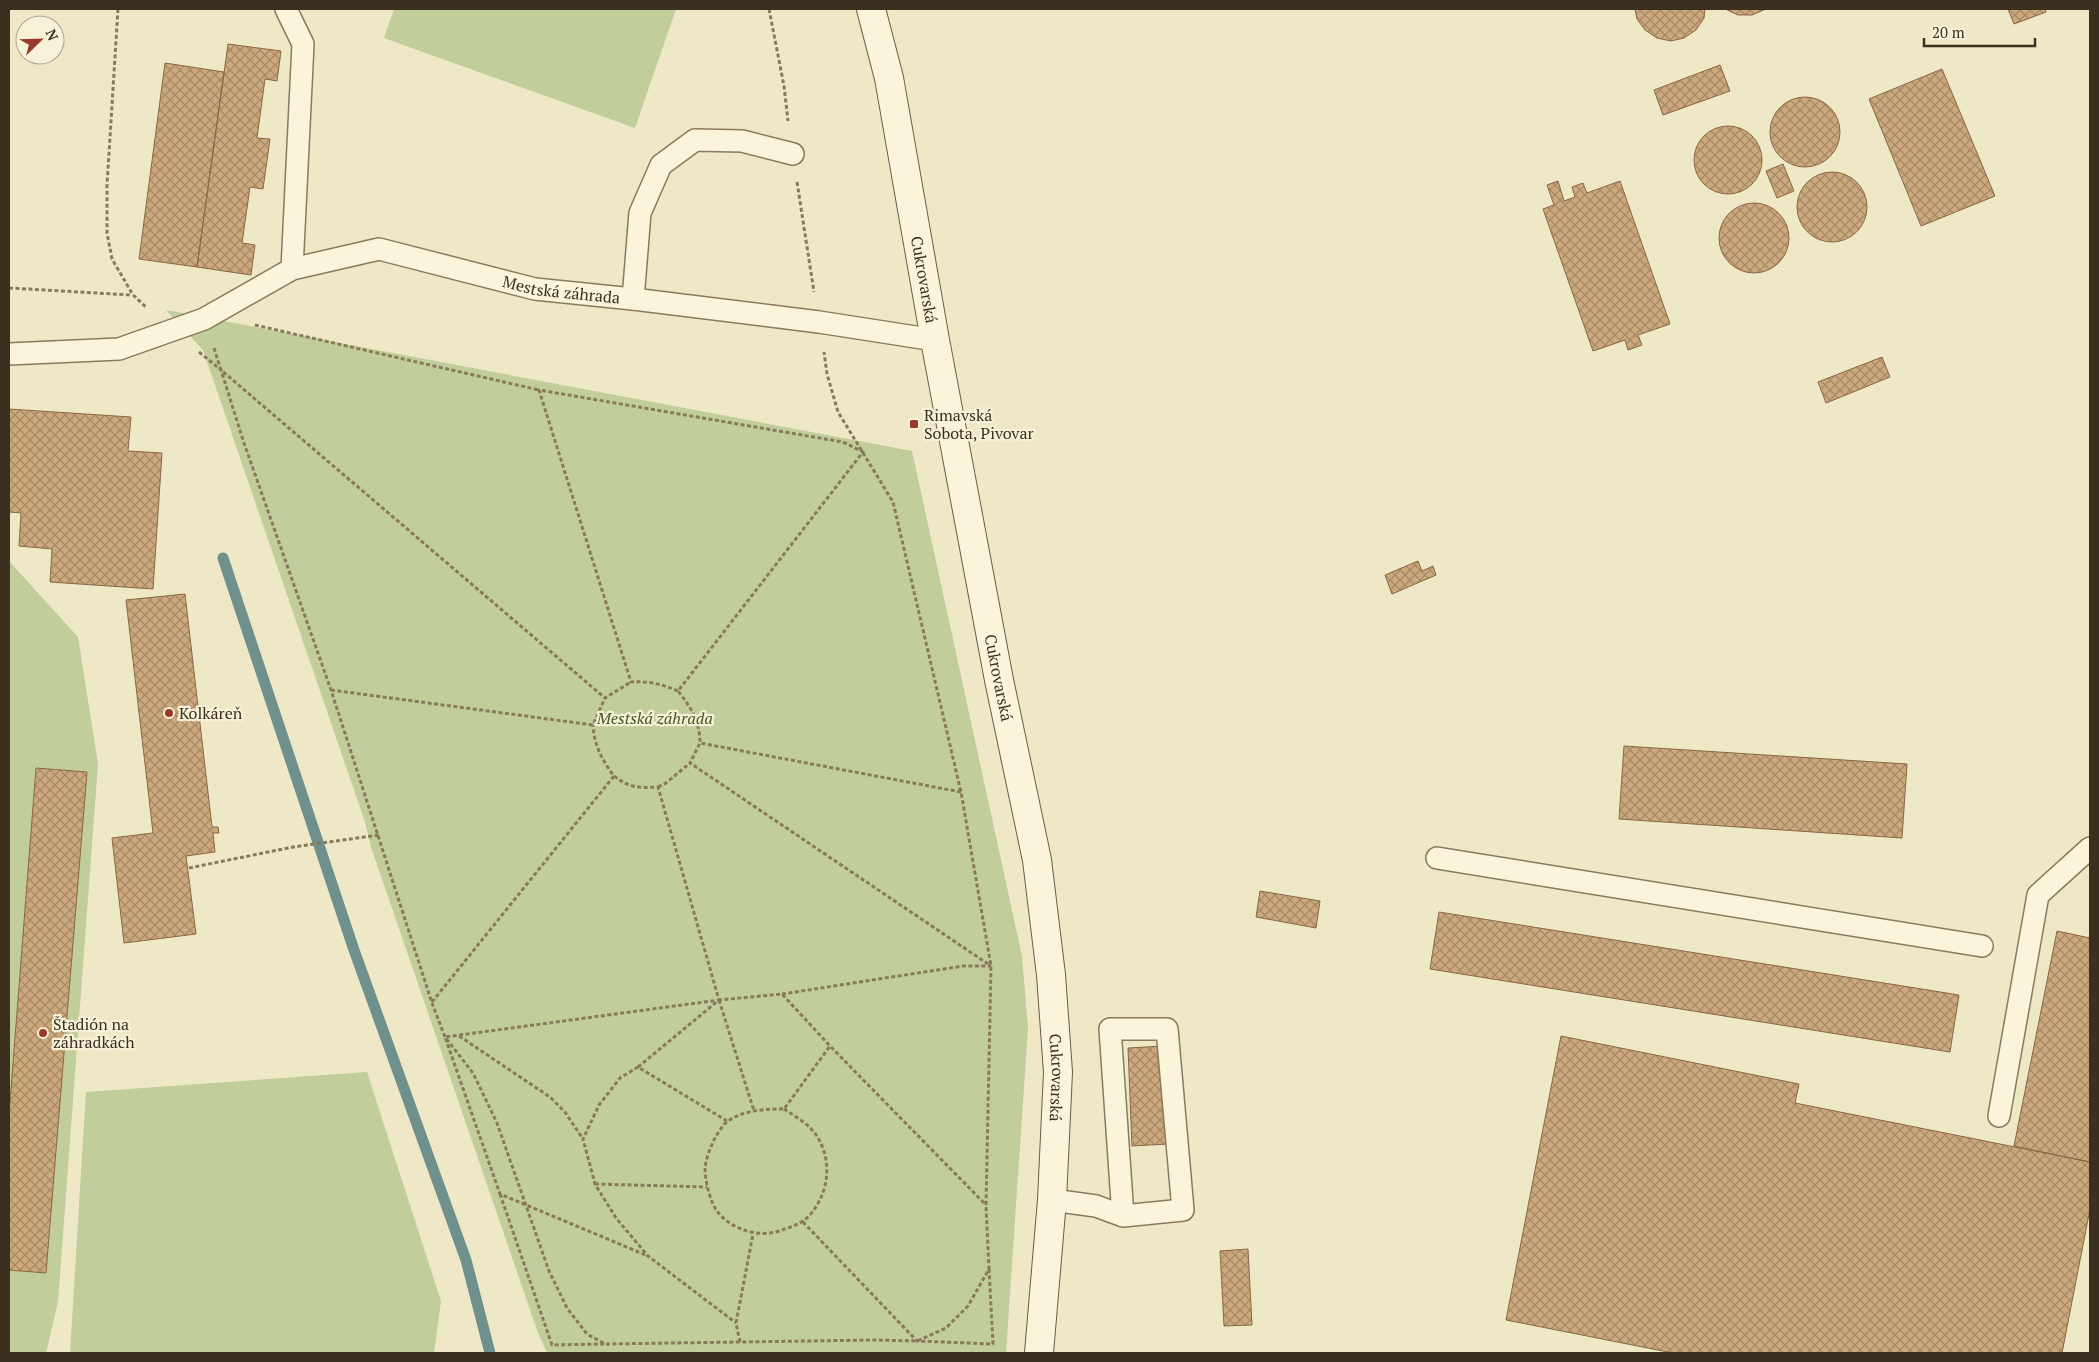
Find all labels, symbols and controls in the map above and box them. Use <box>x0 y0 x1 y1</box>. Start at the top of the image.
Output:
north arrow <box>15 15 65 65</box>
scale bar <box>1924 15 2035 47</box>
text: 20 m <box>1932 22 1965 42</box>
text: N <box>42 26 63 44</box>
street label: Cukrovarská <box>906 234 943 325</box>
street label: Mestská záhrada <box>500 270 621 309</box>
place label: Rimavská Sobota, Pivovar <box>924 404 1035 444</box>
marker: Rimavská Sobota, Pivovar <box>908 418 920 430</box>
street label: Cukrovarská <box>980 632 1018 723</box>
place label: Kolkáreň <box>179 702 243 724</box>
marker: Kolkáreň <box>163 707 175 719</box>
park label: Mestská záhrada <box>596 707 713 729</box>
place label: Štadión na záhradkách <box>53 1013 135 1053</box>
marker: Štadión na záhradkách <box>37 1027 49 1039</box>
street label: Cukrovarská <box>1044 1033 1069 1122</box>

